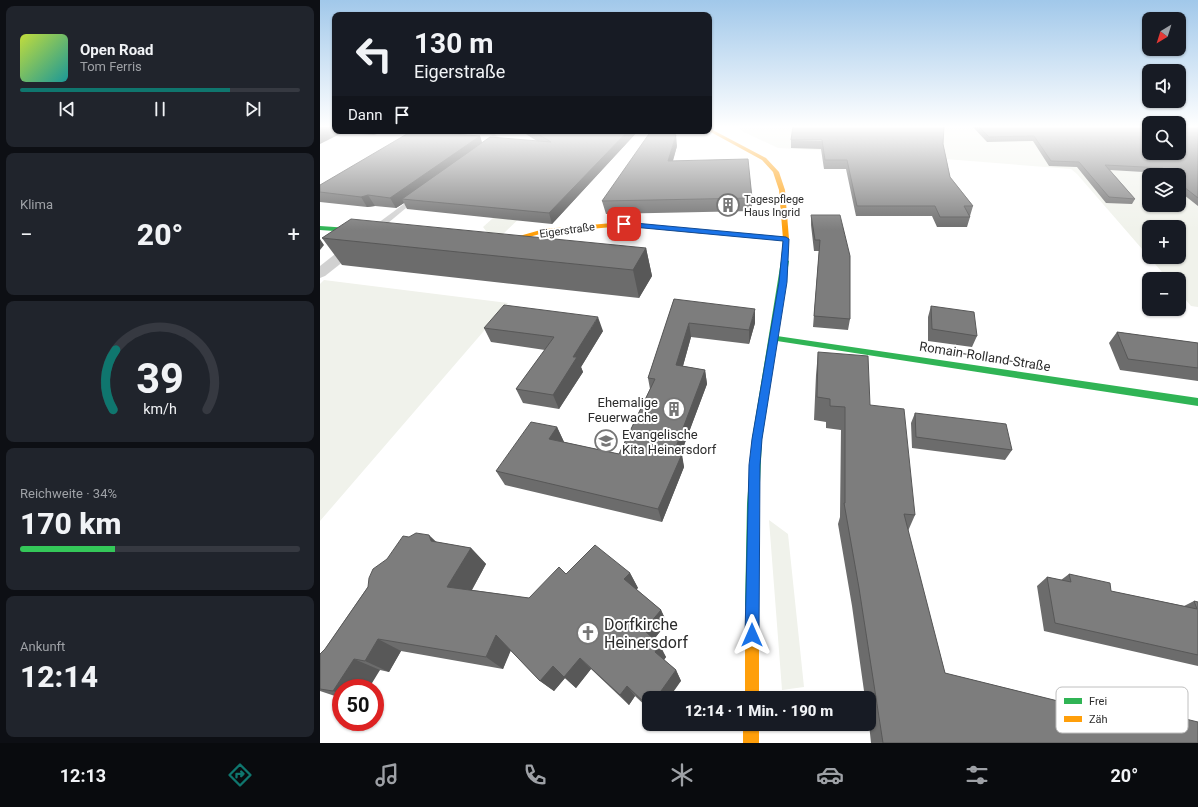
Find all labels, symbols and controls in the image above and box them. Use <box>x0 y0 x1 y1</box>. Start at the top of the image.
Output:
north arrow <box>1142 12 1186 56</box>
map controls <box>1142 12 1186 316</box>
text: 130 m <box>414 27 493 60</box>
icon: left <box>348 28 400 80</box>
text: Open Road <box>80 41 154 59</box>
text: Tom Ferris <box>80 59 142 74</box>
text: Eigerstraße <box>414 61 505 82</box>
button: sound <box>1142 64 1186 108</box>
icon: previous <box>56 98 78 120</box>
icon: pause <box>149 98 171 120</box>
icon: next <box>242 98 264 120</box>
icon: arrive <box>391 104 413 126</box>
text: Dann <box>348 106 383 124</box>
button: search <box>1142 116 1186 160</box>
button: layers <box>1142 168 1186 212</box>
building icon: Tagespflege Haus Ingrid <box>715 192 741 218</box>
place label: Tagespflege Haus Ingrid <box>744 193 804 219</box>
text: Klima <box>20 197 53 212</box>
pin <box>607 207 641 241</box>
icon: arrive <box>613 213 635 235</box>
text: 20° <box>137 217 183 252</box>
street label: Eigerstraße <box>539 220 596 241</box>
button: + <box>1142 220 1186 264</box>
text: − <box>20 222 33 247</box>
text: + <box>288 222 300 247</box>
button: − <box>1142 272 1186 316</box>
street label: Romain-Rolland-Straße <box>918 339 1052 374</box>
text: 39 <box>136 353 184 402</box>
place label: Ehemalige Feuerwache <box>588 395 658 425</box>
building icon: Ehemalige Feuerwache <box>661 396 687 422</box>
text: km/h <box>143 400 177 416</box>
place label: Evangelische Kita Heinersdorf <box>622 427 717 457</box>
school or university icon: Evangelische Kita Heinersdorf <box>593 428 619 454</box>
text: Reichweite · 34% <box>20 486 117 501</box>
text: 170 km <box>20 506 122 541</box>
position arrow <box>731 614 773 656</box>
place label: Dorfkirche Heinersdorf <box>604 615 688 652</box>
church icon: Dorfkirche Heinersdorf <box>575 620 601 646</box>
text: Ankunft <box>20 639 65 654</box>
text: 12:14 <box>20 659 98 694</box>
speed limit sign: 50 <box>332 679 384 731</box>
legend <box>1056 687 1188 733</box>
text: Frei <box>1089 695 1107 708</box>
text: 12:14 · 1 Min. · 190 m <box>685 702 833 720</box>
text: Zäh <box>1089 713 1108 726</box>
icon: directions <box>226 761 254 789</box>
icon: music <box>373 761 401 789</box>
icon: phone <box>521 761 549 789</box>
icon: climate <box>668 761 696 789</box>
icon: car <box>816 761 844 789</box>
icon: filters <box>963 761 991 789</box>
text: 12:13 <box>60 765 106 786</box>
text: 20° <box>1111 765 1138 786</box>

